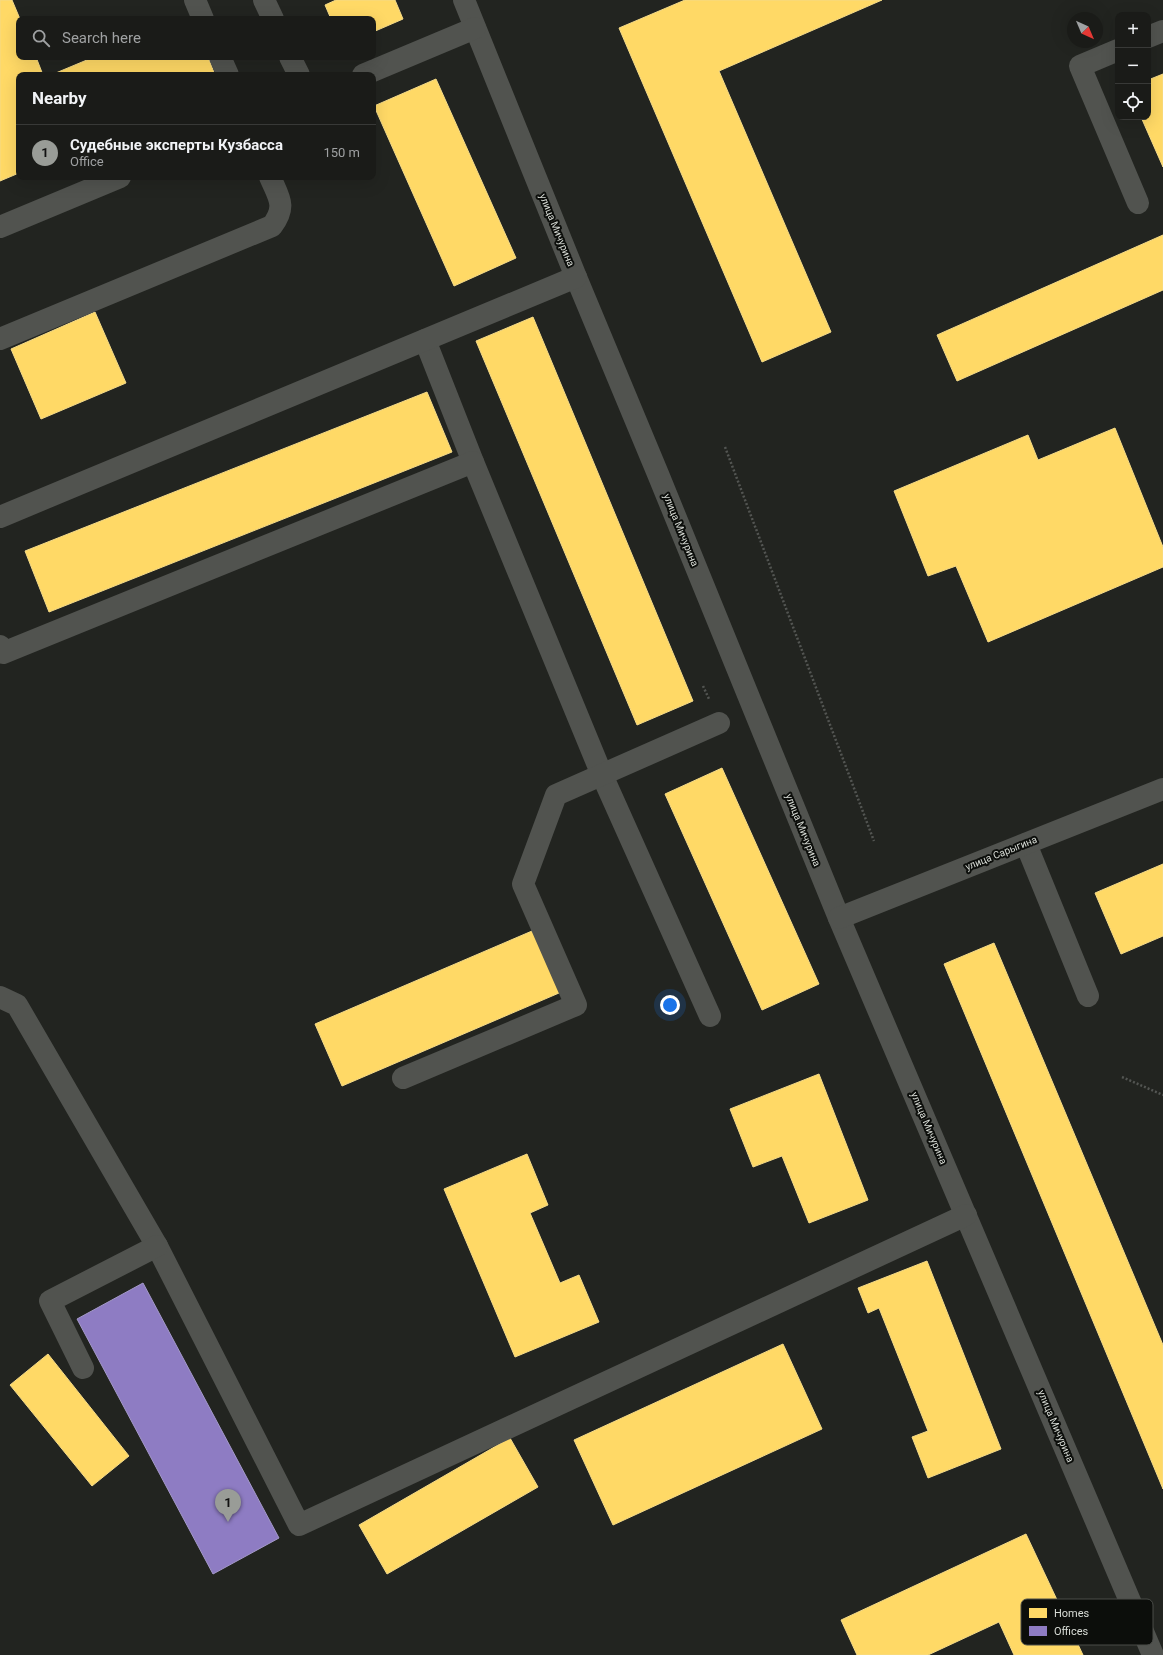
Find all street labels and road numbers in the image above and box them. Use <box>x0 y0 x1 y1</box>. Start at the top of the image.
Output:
street label: улица Мичурина <box>537 192 577 268</box>
street label: улица Мичурина <box>661 492 701 568</box>
street label: улица Мичурина <box>783 792 823 868</box>
street label: улица Сарыгина <box>964 834 1038 872</box>
street label: улица Мичурина <box>909 1090 949 1166</box>
street label: улица Мичурина <box>1036 1388 1076 1464</box>

